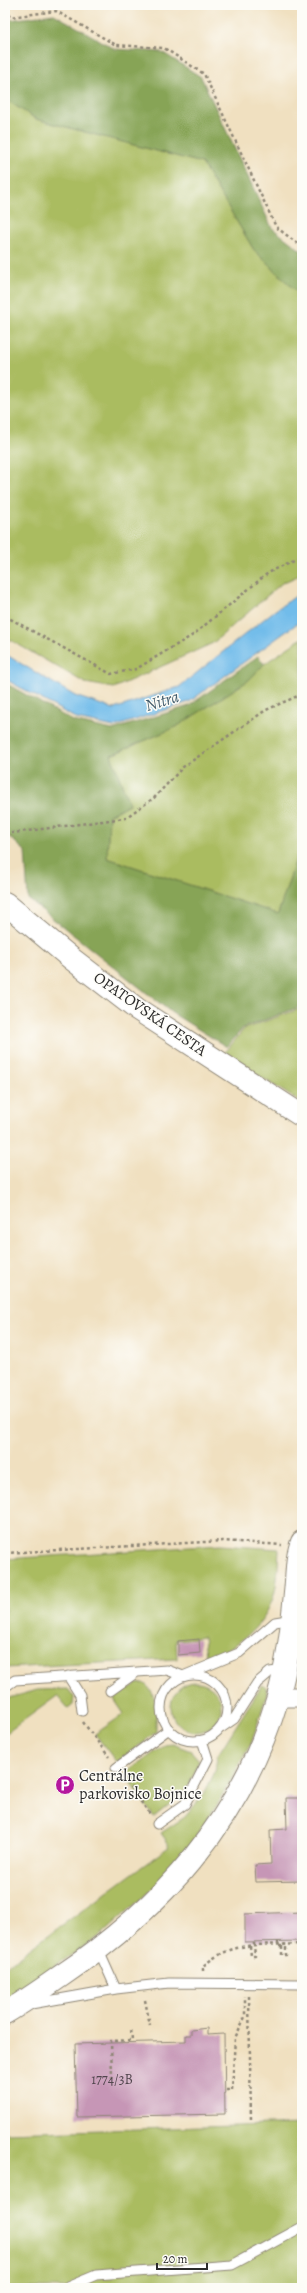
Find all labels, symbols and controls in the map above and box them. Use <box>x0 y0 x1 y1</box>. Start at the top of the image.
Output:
water label: Nitra <box>142 685 182 717</box>
street label: OPATOVSKÁ CESTA <box>89 967 212 1062</box>
place label: Centrálne parkovisko Bojnice <box>79 1765 202 1805</box>
parking icon: Centrálne parkovisko Bojnice <box>54 1774 76 1796</box>
house number: 1774/3B <box>91 2070 133 2089</box>
scale bar <box>157 2245 207 2271</box>
text: 20 m <box>163 2251 187 2267</box>

